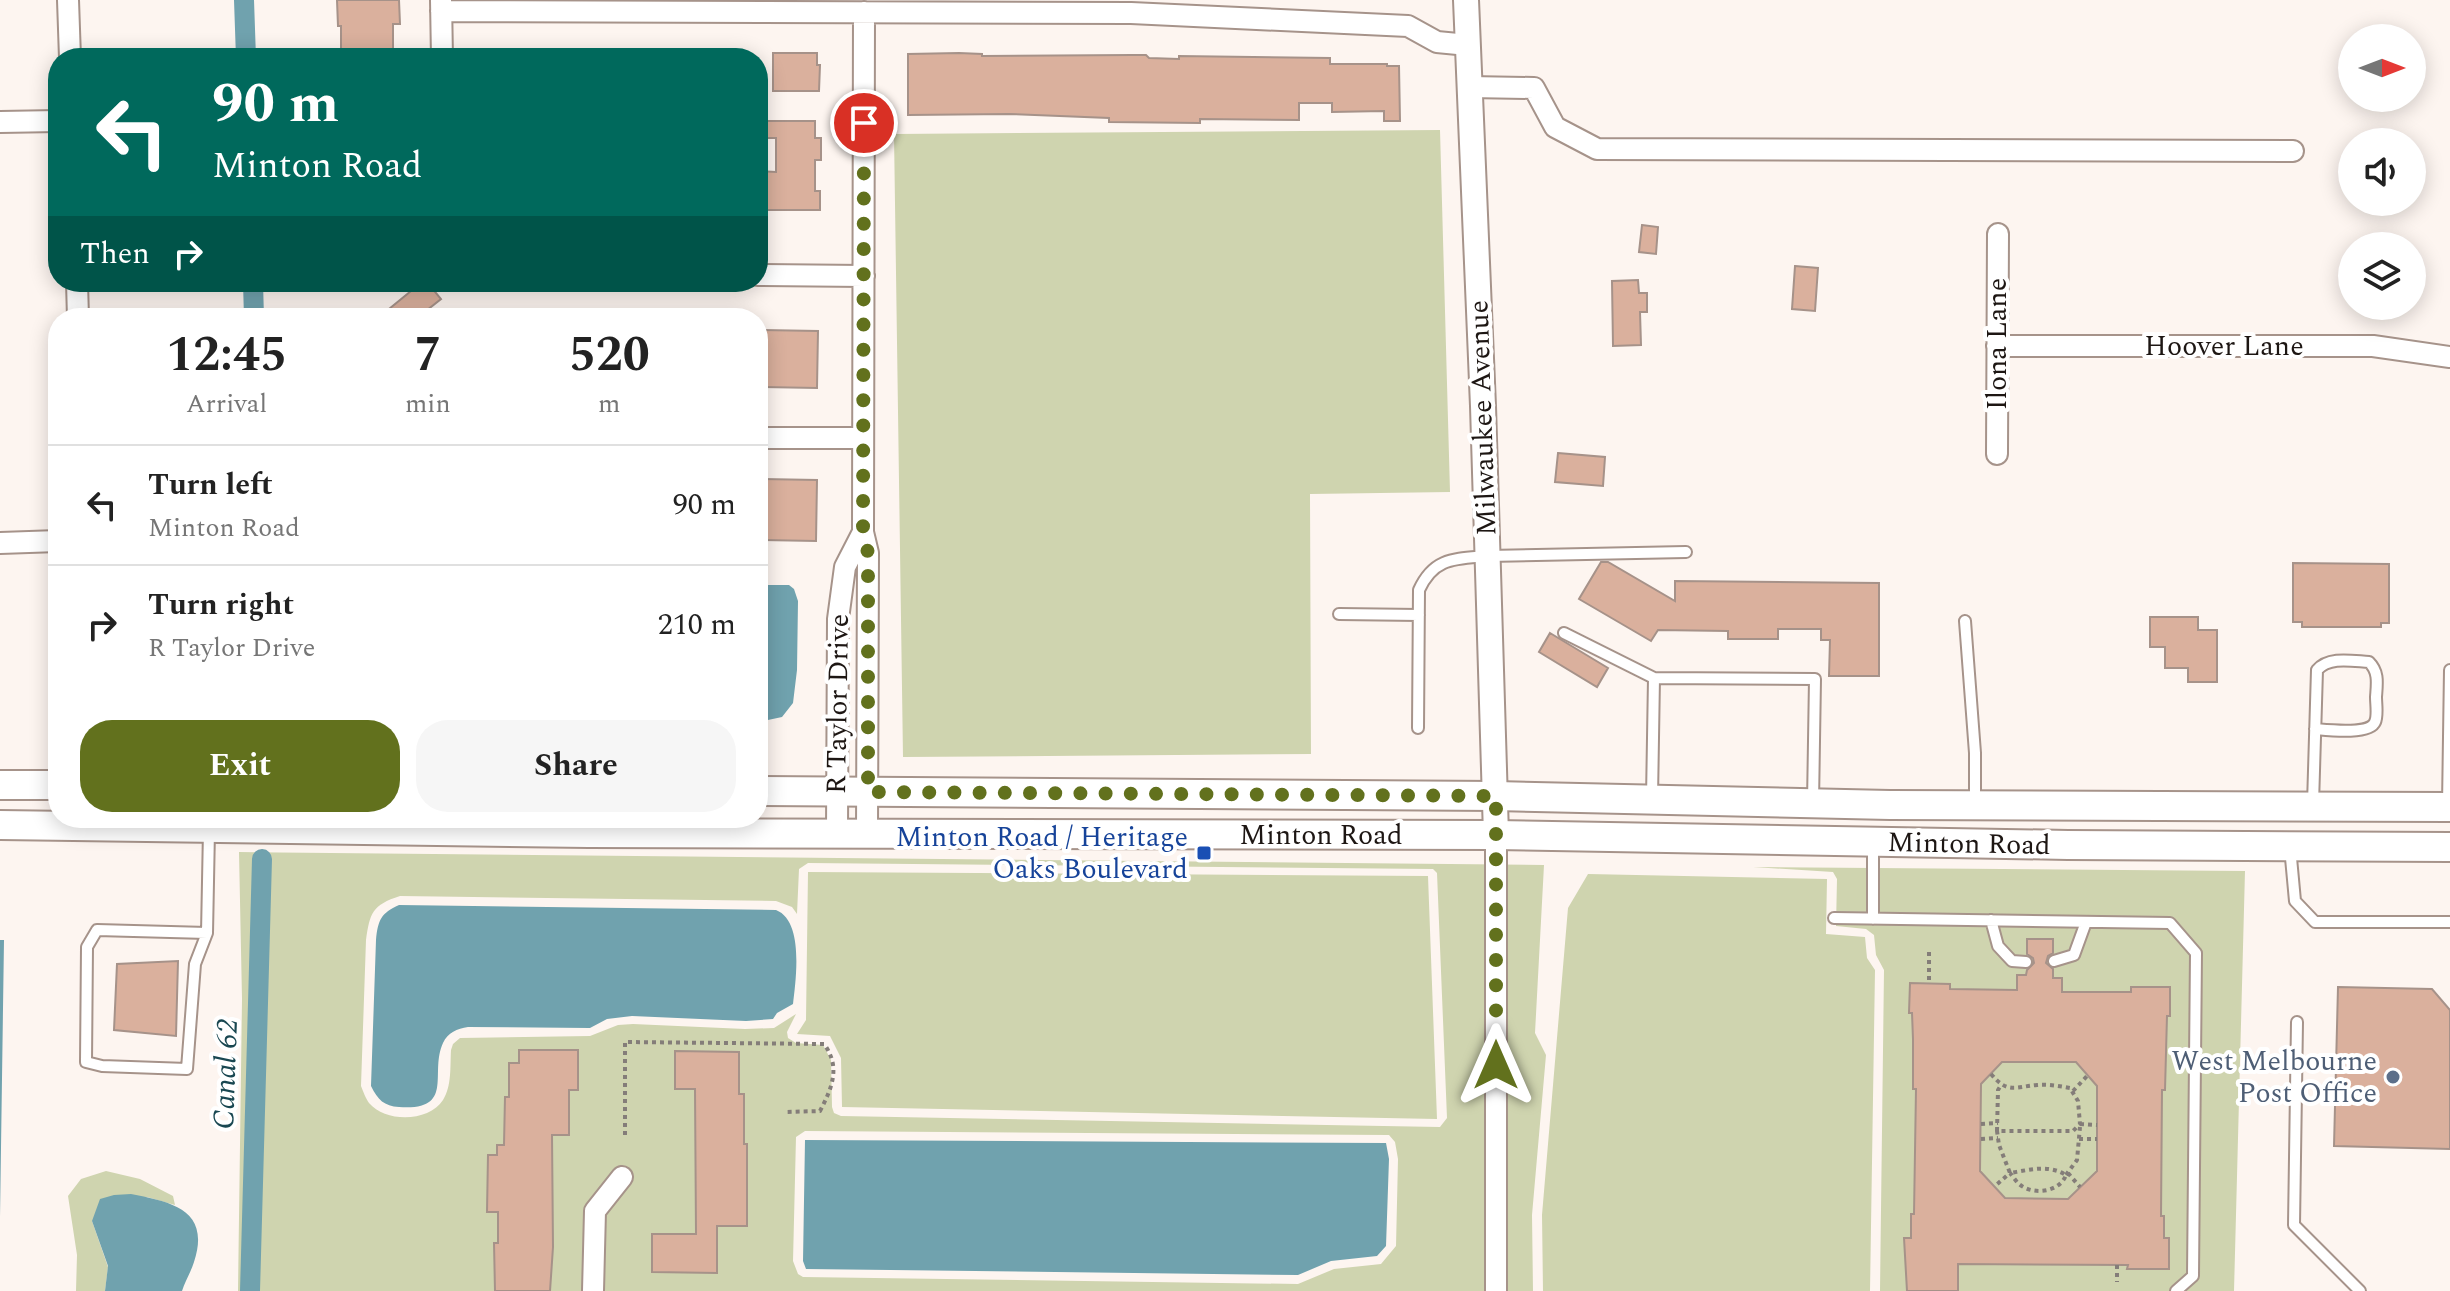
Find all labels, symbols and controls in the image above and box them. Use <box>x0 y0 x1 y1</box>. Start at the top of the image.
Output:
north arrow <box>2338 24 2426 112</box>
map controls <box>2338 24 2426 320</box>
text: 90 m <box>212 62 339 147</box>
icon: left <box>80 80 184 184</box>
pin <box>830 89 898 157</box>
icon: arrive <box>842 101 886 145</box>
button: sound <box>2338 128 2426 216</box>
text: Minton Road <box>212 139 422 194</box>
text: Then <box>80 231 150 277</box>
icon: right <box>166 232 210 276</box>
button: layers <box>2338 232 2426 320</box>
street label: Ilona Lane <box>1976 278 2019 410</box>
street label: Milwaukee Avenue <box>1457 299 1509 537</box>
text: 12:45 <box>166 319 287 392</box>
text: 7 <box>414 319 441 392</box>
text: 520 <box>569 319 650 392</box>
street label: Hoover Lane <box>2144 325 2304 368</box>
text: Arrival <box>186 384 267 424</box>
text: min <box>405 384 451 424</box>
text: m <box>598 384 620 424</box>
text: Turn left <box>148 462 273 508</box>
text: 90 m <box>673 482 736 528</box>
icon: left <box>80 483 124 527</box>
text: Minton Road <box>148 508 300 548</box>
text: Turn right <box>148 582 294 628</box>
text: 210 m <box>658 602 736 648</box>
icon: right <box>80 603 124 647</box>
street label: R Taylor Drive <box>815 613 861 795</box>
text: R Taylor Drive <box>148 628 315 668</box>
button: Exit <box>80 720 400 812</box>
button: Share <box>416 720 736 812</box>
street label: Minton Road <box>1239 814 1403 857</box>
place label: Minton Road / Heritage Oaks Boulevard <box>896 816 1188 891</box>
street label: Minton Road <box>1887 821 2051 867</box>
marker: Minton Road / Heritage Oaks Boulevard <box>1195 844 1213 862</box>
water label: Canal 62 <box>201 1018 251 1130</box>
position arrow <box>1454 1023 1538 1107</box>
place label: West Melbourne Post Office <box>2172 1040 2377 1115</box>
marker: West Melbourne Post Office <box>2384 1068 2402 1086</box>

